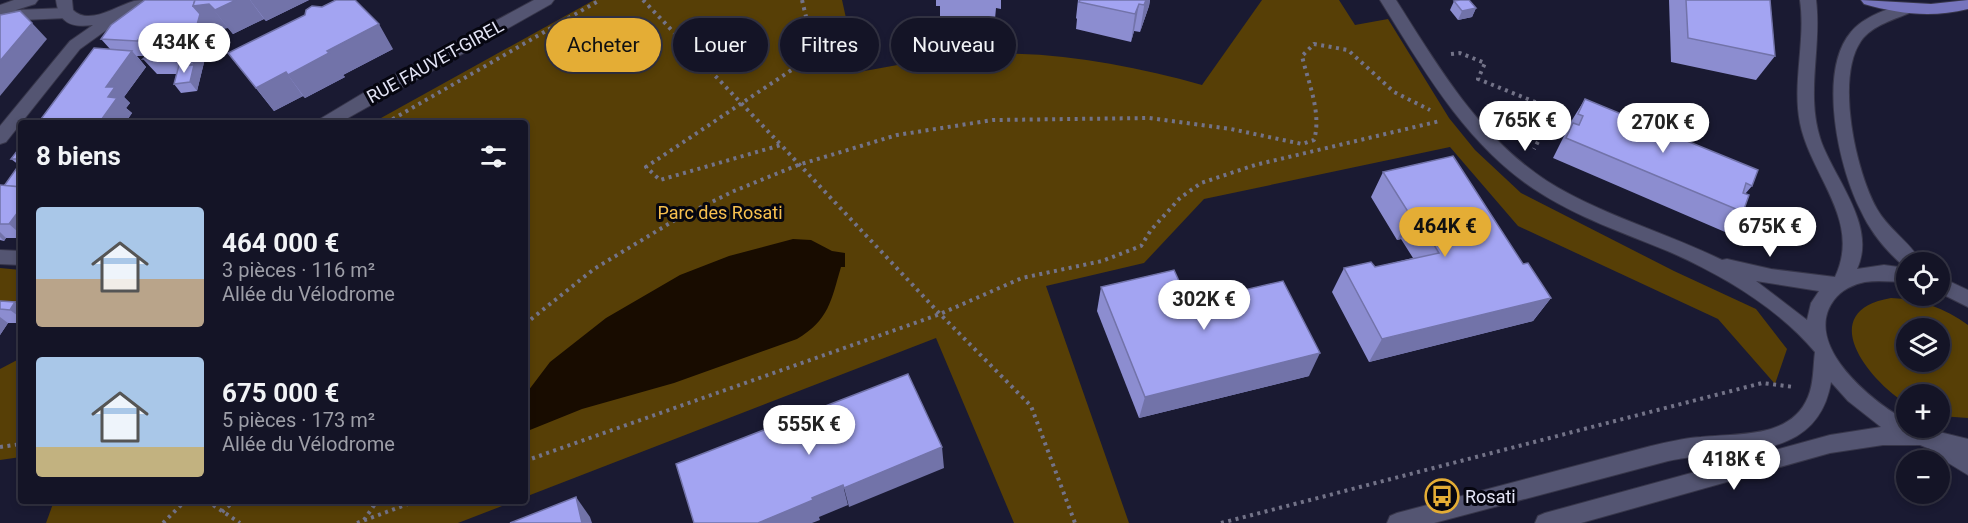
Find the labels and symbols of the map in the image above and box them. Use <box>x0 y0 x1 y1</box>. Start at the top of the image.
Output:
street label: RUE FAUVET-GIREL <box>363 15 507 107</box>
pin: 434K € <box>135 23 233 74</box>
pin: 765K € <box>1476 101 1574 152</box>
pin: 270K € <box>1614 103 1712 154</box>
park label: Parc des Rosati <box>657 202 783 223</box>
pin: 464K € <box>1396 207 1494 258</box>
pin: 675K € <box>1721 207 1819 258</box>
pin: 302K € <box>1155 280 1253 331</box>
pin: 555K € <box>760 405 858 456</box>
pin: 418K € <box>1685 440 1783 491</box>
bus stop icon: Rosati <box>1424 478 1460 514</box>
place label: Rosati <box>1465 486 1516 507</box>

